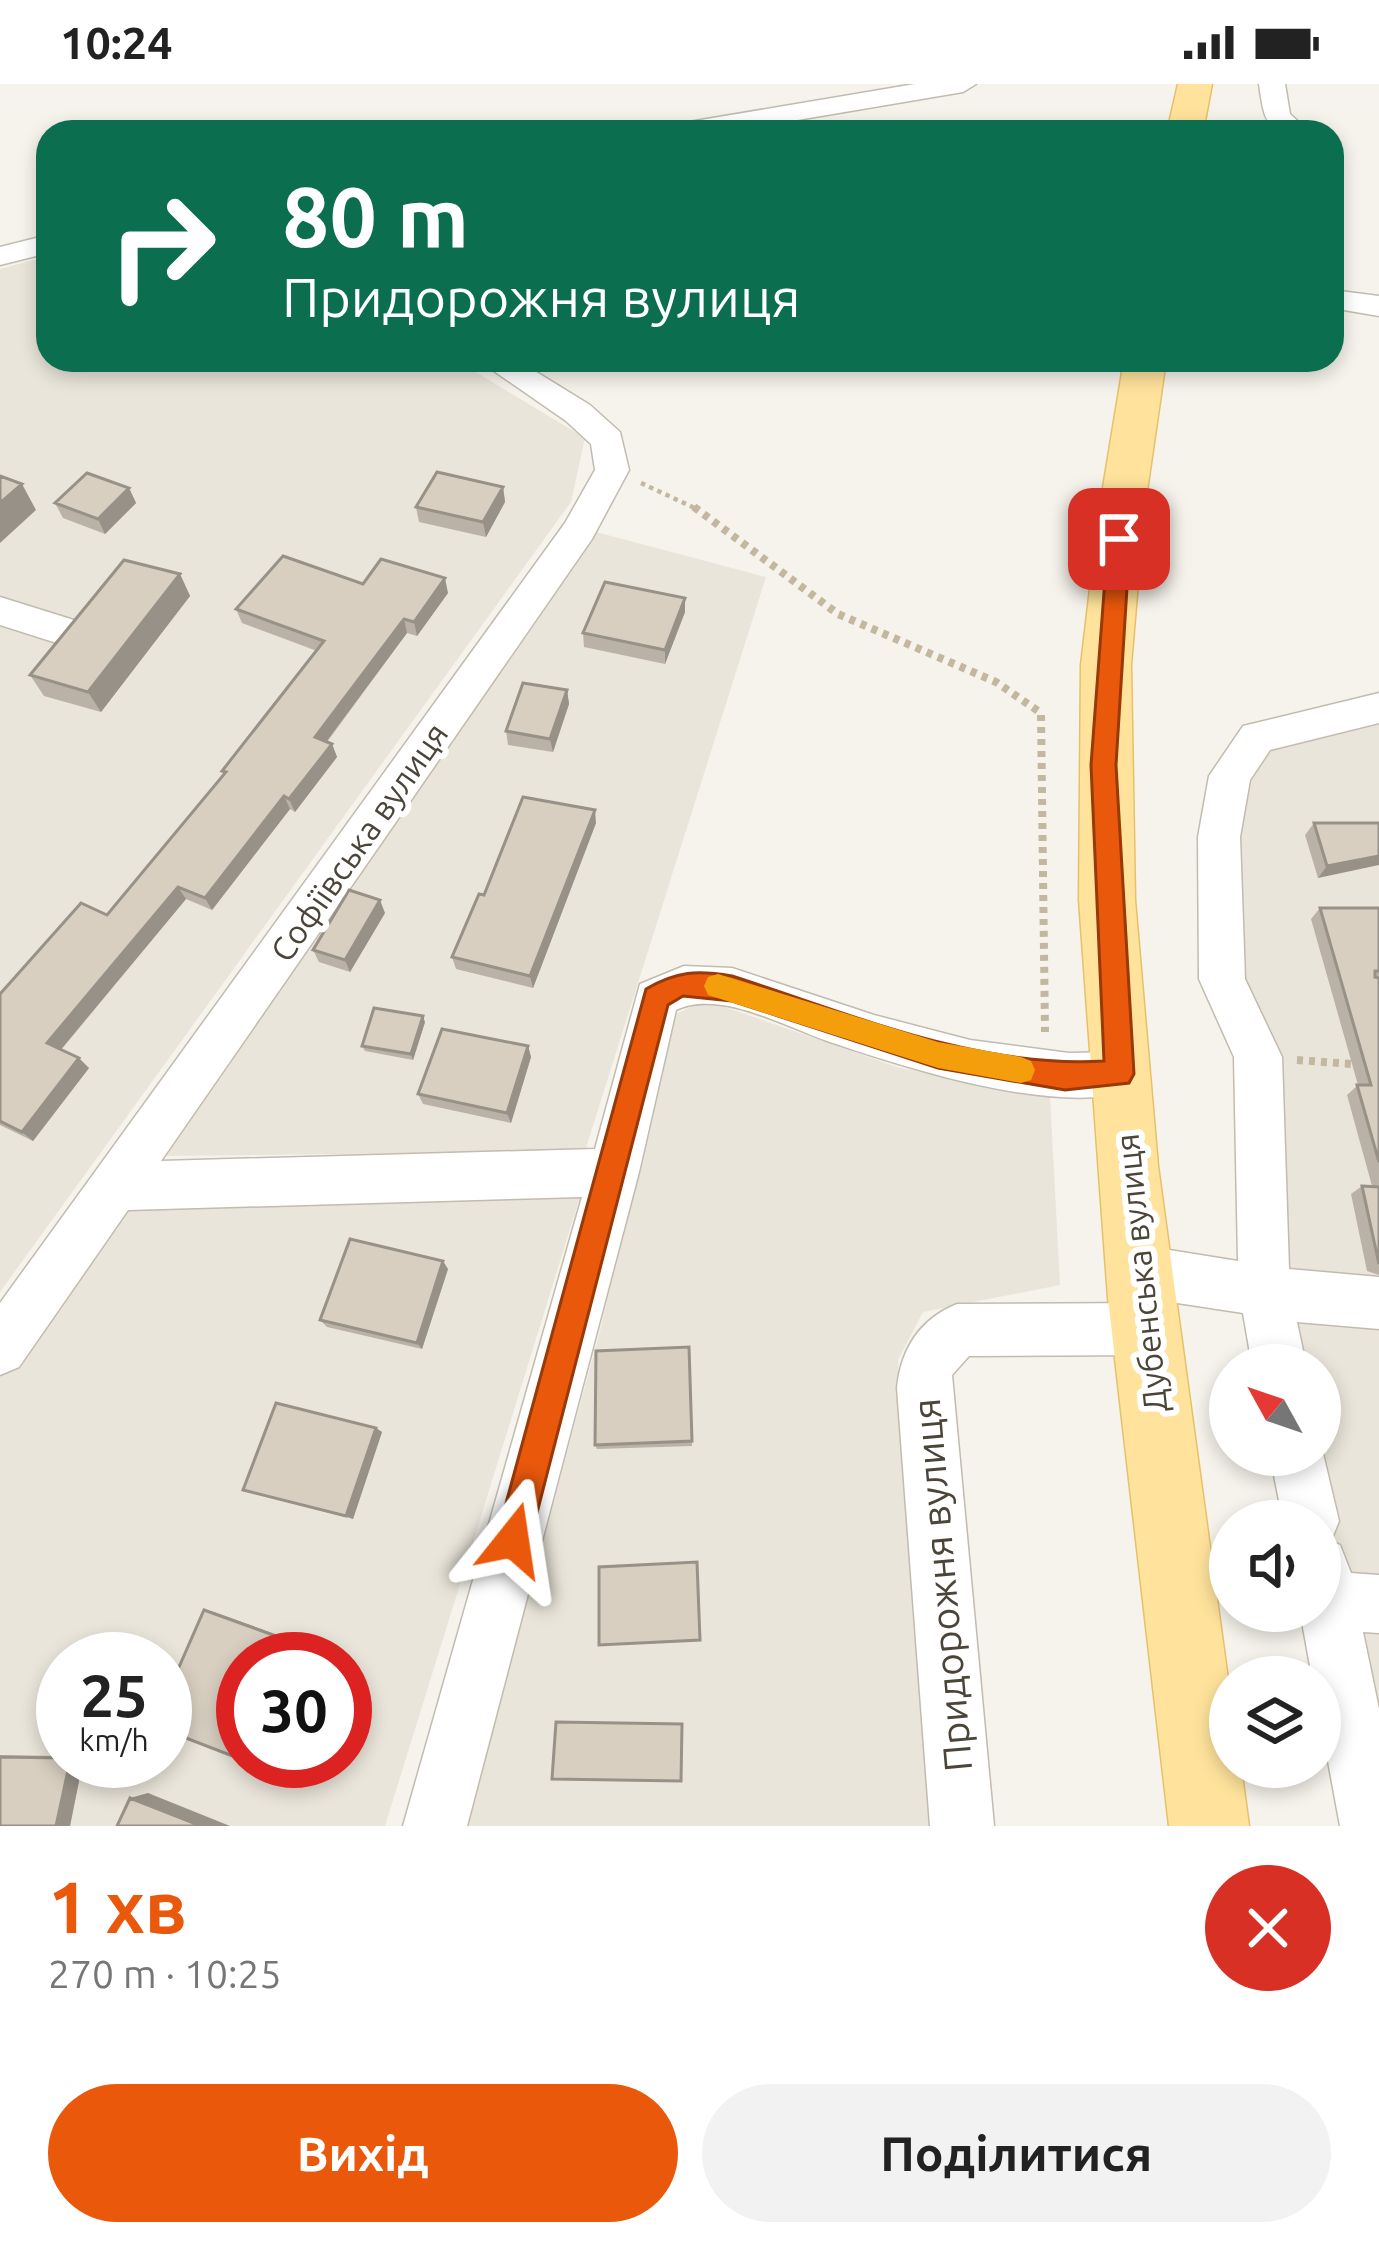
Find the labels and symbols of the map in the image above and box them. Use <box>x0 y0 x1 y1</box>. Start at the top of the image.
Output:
pin <box>1068 488 1170 590</box>
street label: Софіївська вулиця <box>263 716 455 968</box>
street label: Дубенська вулиця <box>1107 1132 1174 1414</box>
north arrow <box>1209 1344 1341 1476</box>
street label: Придорожня вулиця <box>904 1397 979 1773</box>
position arrow <box>450 1477 576 1603</box>
speed limit sign: 30 <box>216 1632 372 1788</box>

